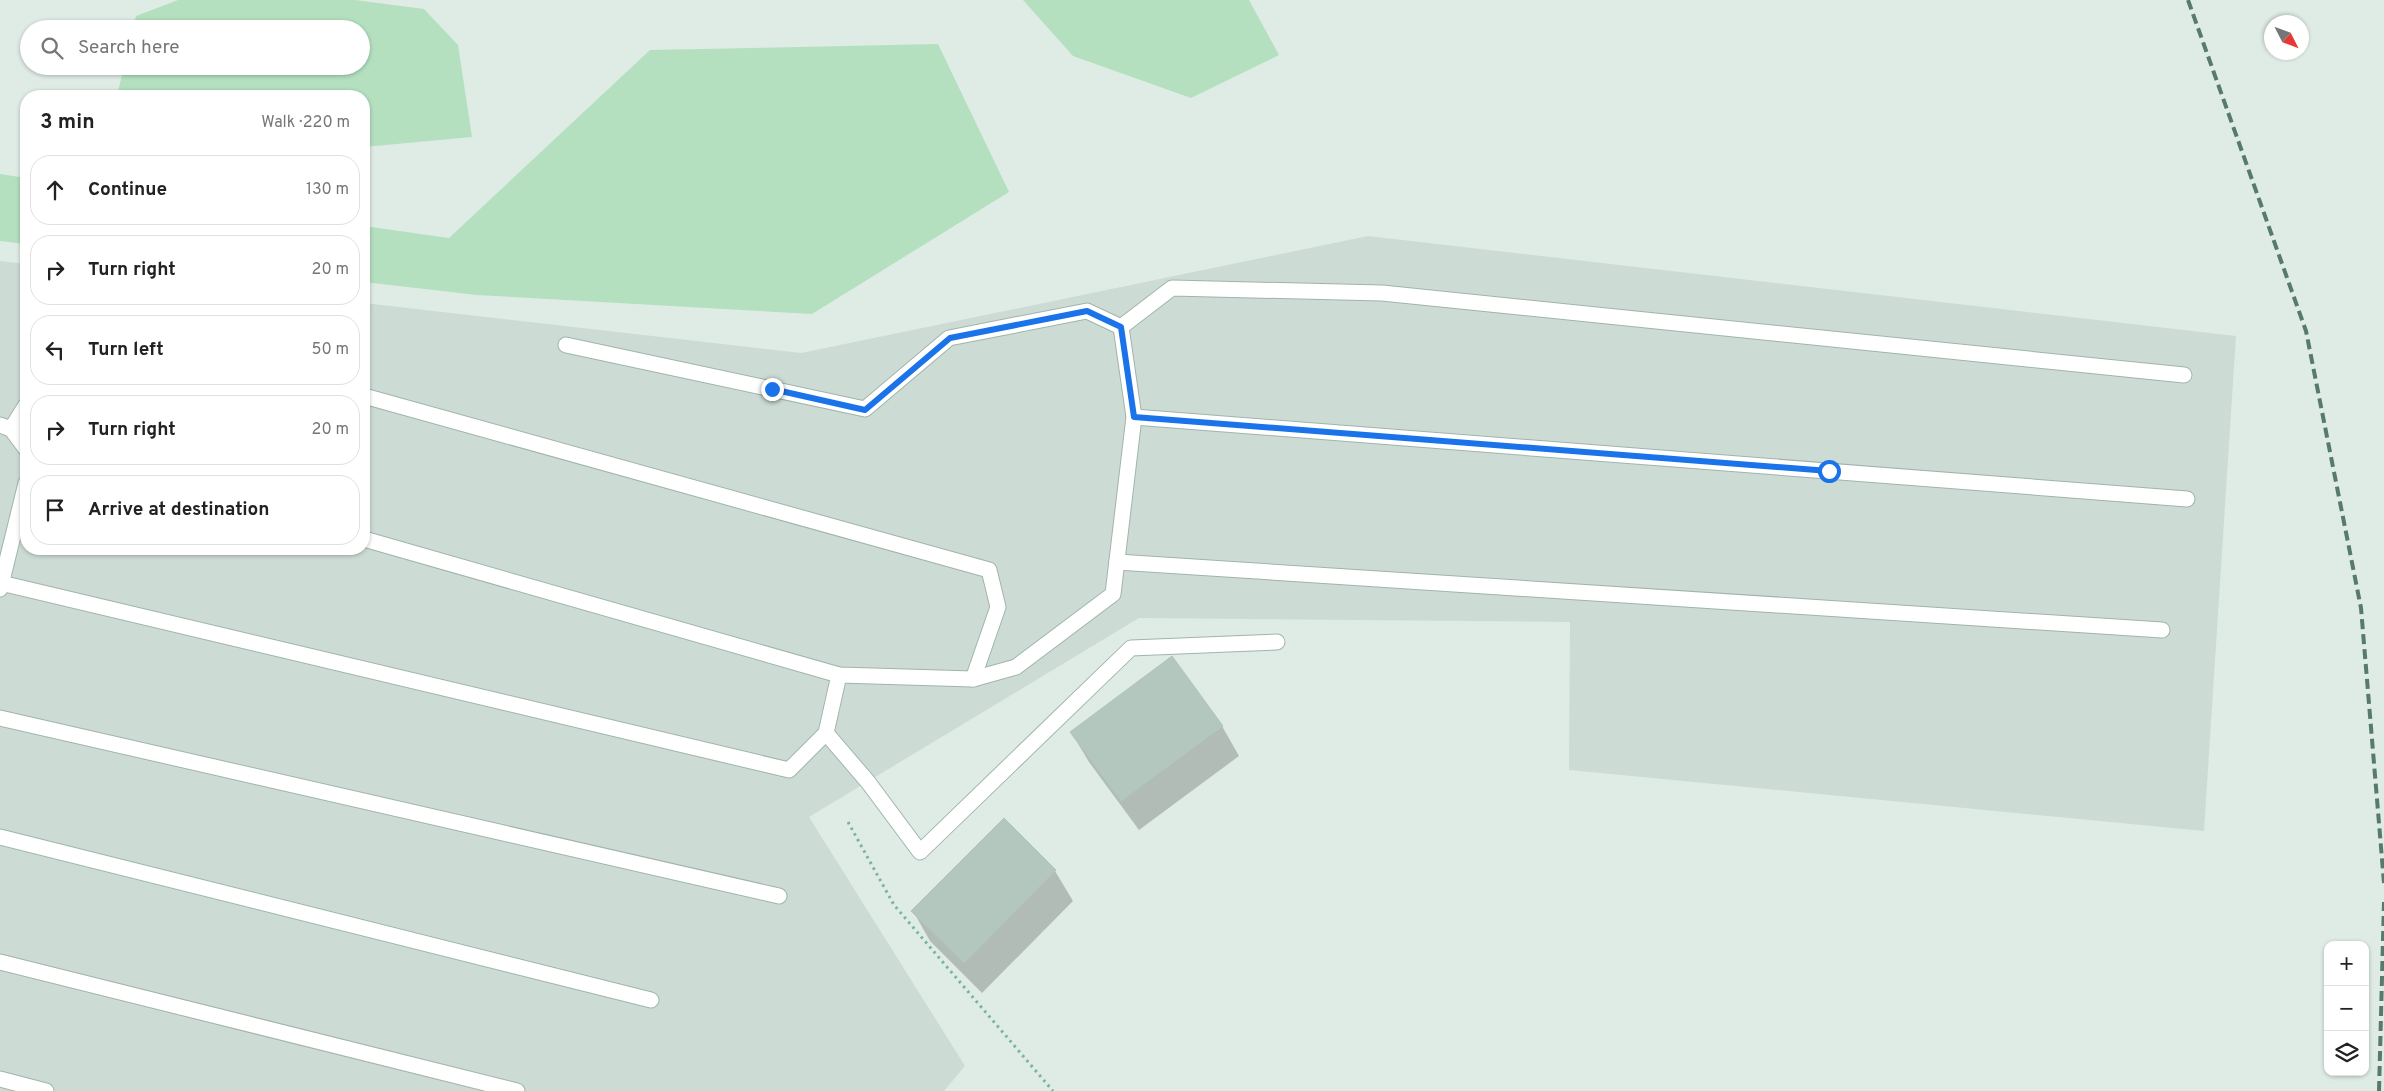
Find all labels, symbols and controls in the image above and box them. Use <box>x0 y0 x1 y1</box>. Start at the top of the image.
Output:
north arrow <box>2264 15 2309 60</box>
search box <box>20 20 370 75</box>
icon: search <box>38 34 66 62</box>
text: Search here <box>78 36 180 60</box>
text: 3 min <box>40 109 95 136</box>
text: Walk · 220 m <box>261 113 350 133</box>
icon: ahead <box>41 176 69 204</box>
text: Continue <box>88 178 167 202</box>
text: 130 m <box>306 180 349 200</box>
icon: right <box>41 256 69 284</box>
text: Turn right <box>88 258 176 282</box>
text: 20 m <box>312 260 349 280</box>
icon: left <box>41 336 69 364</box>
text: Turn left <box>88 338 164 362</box>
text: 50 m <box>312 340 349 360</box>
route end <box>761 378 784 401</box>
icon: right <box>41 416 69 444</box>
text: Turn right <box>88 418 176 442</box>
text: 20 m <box>312 420 349 440</box>
route start <box>1818 460 1841 483</box>
icon: arrive <box>41 496 69 524</box>
text: Arrive at destination <box>88 498 269 522</box>
map controls <box>2324 941 2369 1076</box>
button: + <box>2324 941 2369 986</box>
button: − <box>2324 986 2369 1031</box>
button: layers <box>2324 1031 2369 1076</box>

